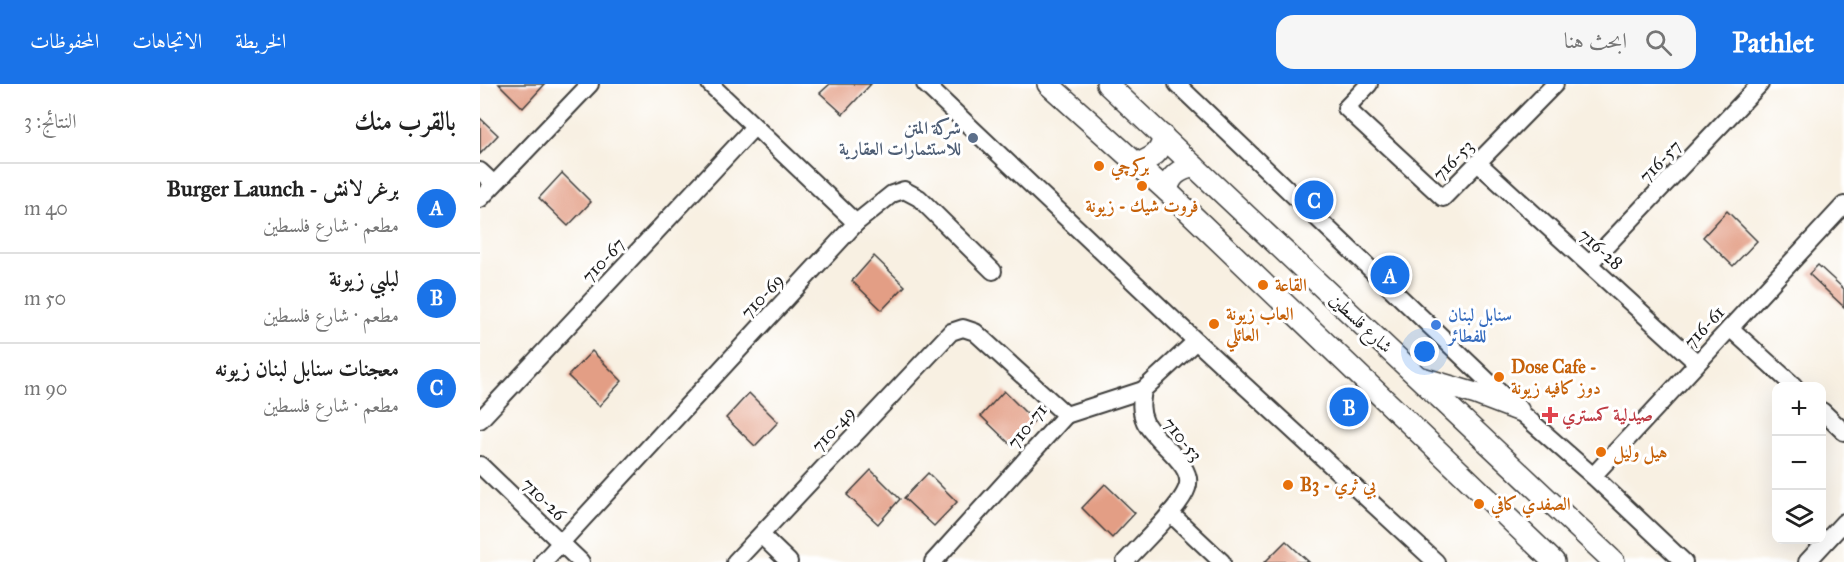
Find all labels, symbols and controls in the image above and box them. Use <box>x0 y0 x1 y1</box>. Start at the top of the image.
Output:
search box <box>1276 15 1696 69</box>
text: Pathlet <box>1732 25 1814 60</box>
icon: search <box>1642 26 1675 59</box>
text: ابحث هنا <box>1564 27 1627 54</box>
text: المحفوظات <box>30 28 99 54</box>
text: الاتجاهات <box>132 28 202 54</box>
text: الخريطة <box>235 28 286 54</box>
text: بالقرب منك <box>354 105 456 137</box>
text: النتائج: 3 <box>24 109 76 133</box>
place label: شركة المتن للاستثمارات العقارية <box>839 117 961 160</box>
marker: شركة المتن للاستثمارات العقارية <box>966 131 980 145</box>
street label: 716-53 <box>1428 135 1478 185</box>
street label: 716-57 <box>1634 135 1686 187</box>
place label: بركرچي <box>1110 155 1150 181</box>
marker: بركرچي <box>1092 159 1106 173</box>
text: برغر لانش - Burger Launch <box>167 175 399 202</box>
pin: C <box>1294 178 1334 222</box>
marker: فروت شيك - زيونة <box>1135 179 1149 193</box>
place label: فروت شيك - زيونة <box>1085 195 1199 218</box>
text: 40 m <box>24 196 68 220</box>
text: A <box>430 196 443 220</box>
text: مطعم · شارع فلسطين <box>263 213 399 237</box>
street label: 716-28 <box>1574 224 1628 274</box>
street label: 710-67 <box>577 233 629 287</box>
pin: A <box>1370 252 1410 297</box>
text: لبلبي زيونة <box>329 265 399 292</box>
street label: 710-69 <box>736 269 788 323</box>
place label: القاعة <box>1275 274 1307 296</box>
marker: القاعة <box>1256 278 1270 292</box>
text: 50 m <box>24 286 66 310</box>
text: B <box>430 286 443 310</box>
street label: شارع فلسطين <box>1322 288 1397 361</box>
street label: 716-61 <box>1679 301 1729 353</box>
text: مطعم · شارع فلسطين <box>263 303 399 327</box>
place label: العاب زيونة العائلي <box>1225 303 1294 353</box>
place label: سنابل لبنان للفطائر <box>1446 304 1512 347</box>
marker: العاب زيونة العائلي <box>1207 317 1221 331</box>
marker: سنابل لبنان للفطائر <box>1429 318 1443 332</box>
your location <box>1410 337 1439 366</box>
text: معجنات سنابل لبنان زيونه <box>215 355 399 382</box>
place label: Dose Cafe - دوز كافيه زيونة <box>1511 356 1601 399</box>
marker: Dose Cafe - دوز كافيه زيونة <box>1492 370 1506 384</box>
text: 90 m <box>24 376 68 400</box>
text: C <box>430 376 443 400</box>
map controls <box>1772 382 1826 544</box>
button: + <box>1772 382 1826 436</box>
pin: B <box>1330 384 1368 430</box>
text: مطعم · شارع فلسطين <box>263 393 399 417</box>
street label: 710-71 <box>1002 399 1052 453</box>
street label: 710-49 <box>806 402 860 456</box>
place label: صيدلية كمستري <box>1562 404 1653 430</box>
marker: صيدلية كمستري <box>1543 408 1557 422</box>
street label: 710-53 <box>1159 413 1207 465</box>
button: − <box>1772 436 1826 490</box>
place label: هيل وليل <box>1613 441 1667 465</box>
marker: هيل وليل <box>1594 445 1608 459</box>
street label: 710-26 <box>517 473 571 526</box>
place label: B3 - بي ثري <box>1300 474 1376 500</box>
marker: B3 - بي ثري <box>1281 478 1295 492</box>
button: layers <box>1772 490 1826 544</box>
place label: الصفدي كافي <box>1490 493 1571 519</box>
marker: الصفدي كافي <box>1472 497 1486 511</box>

